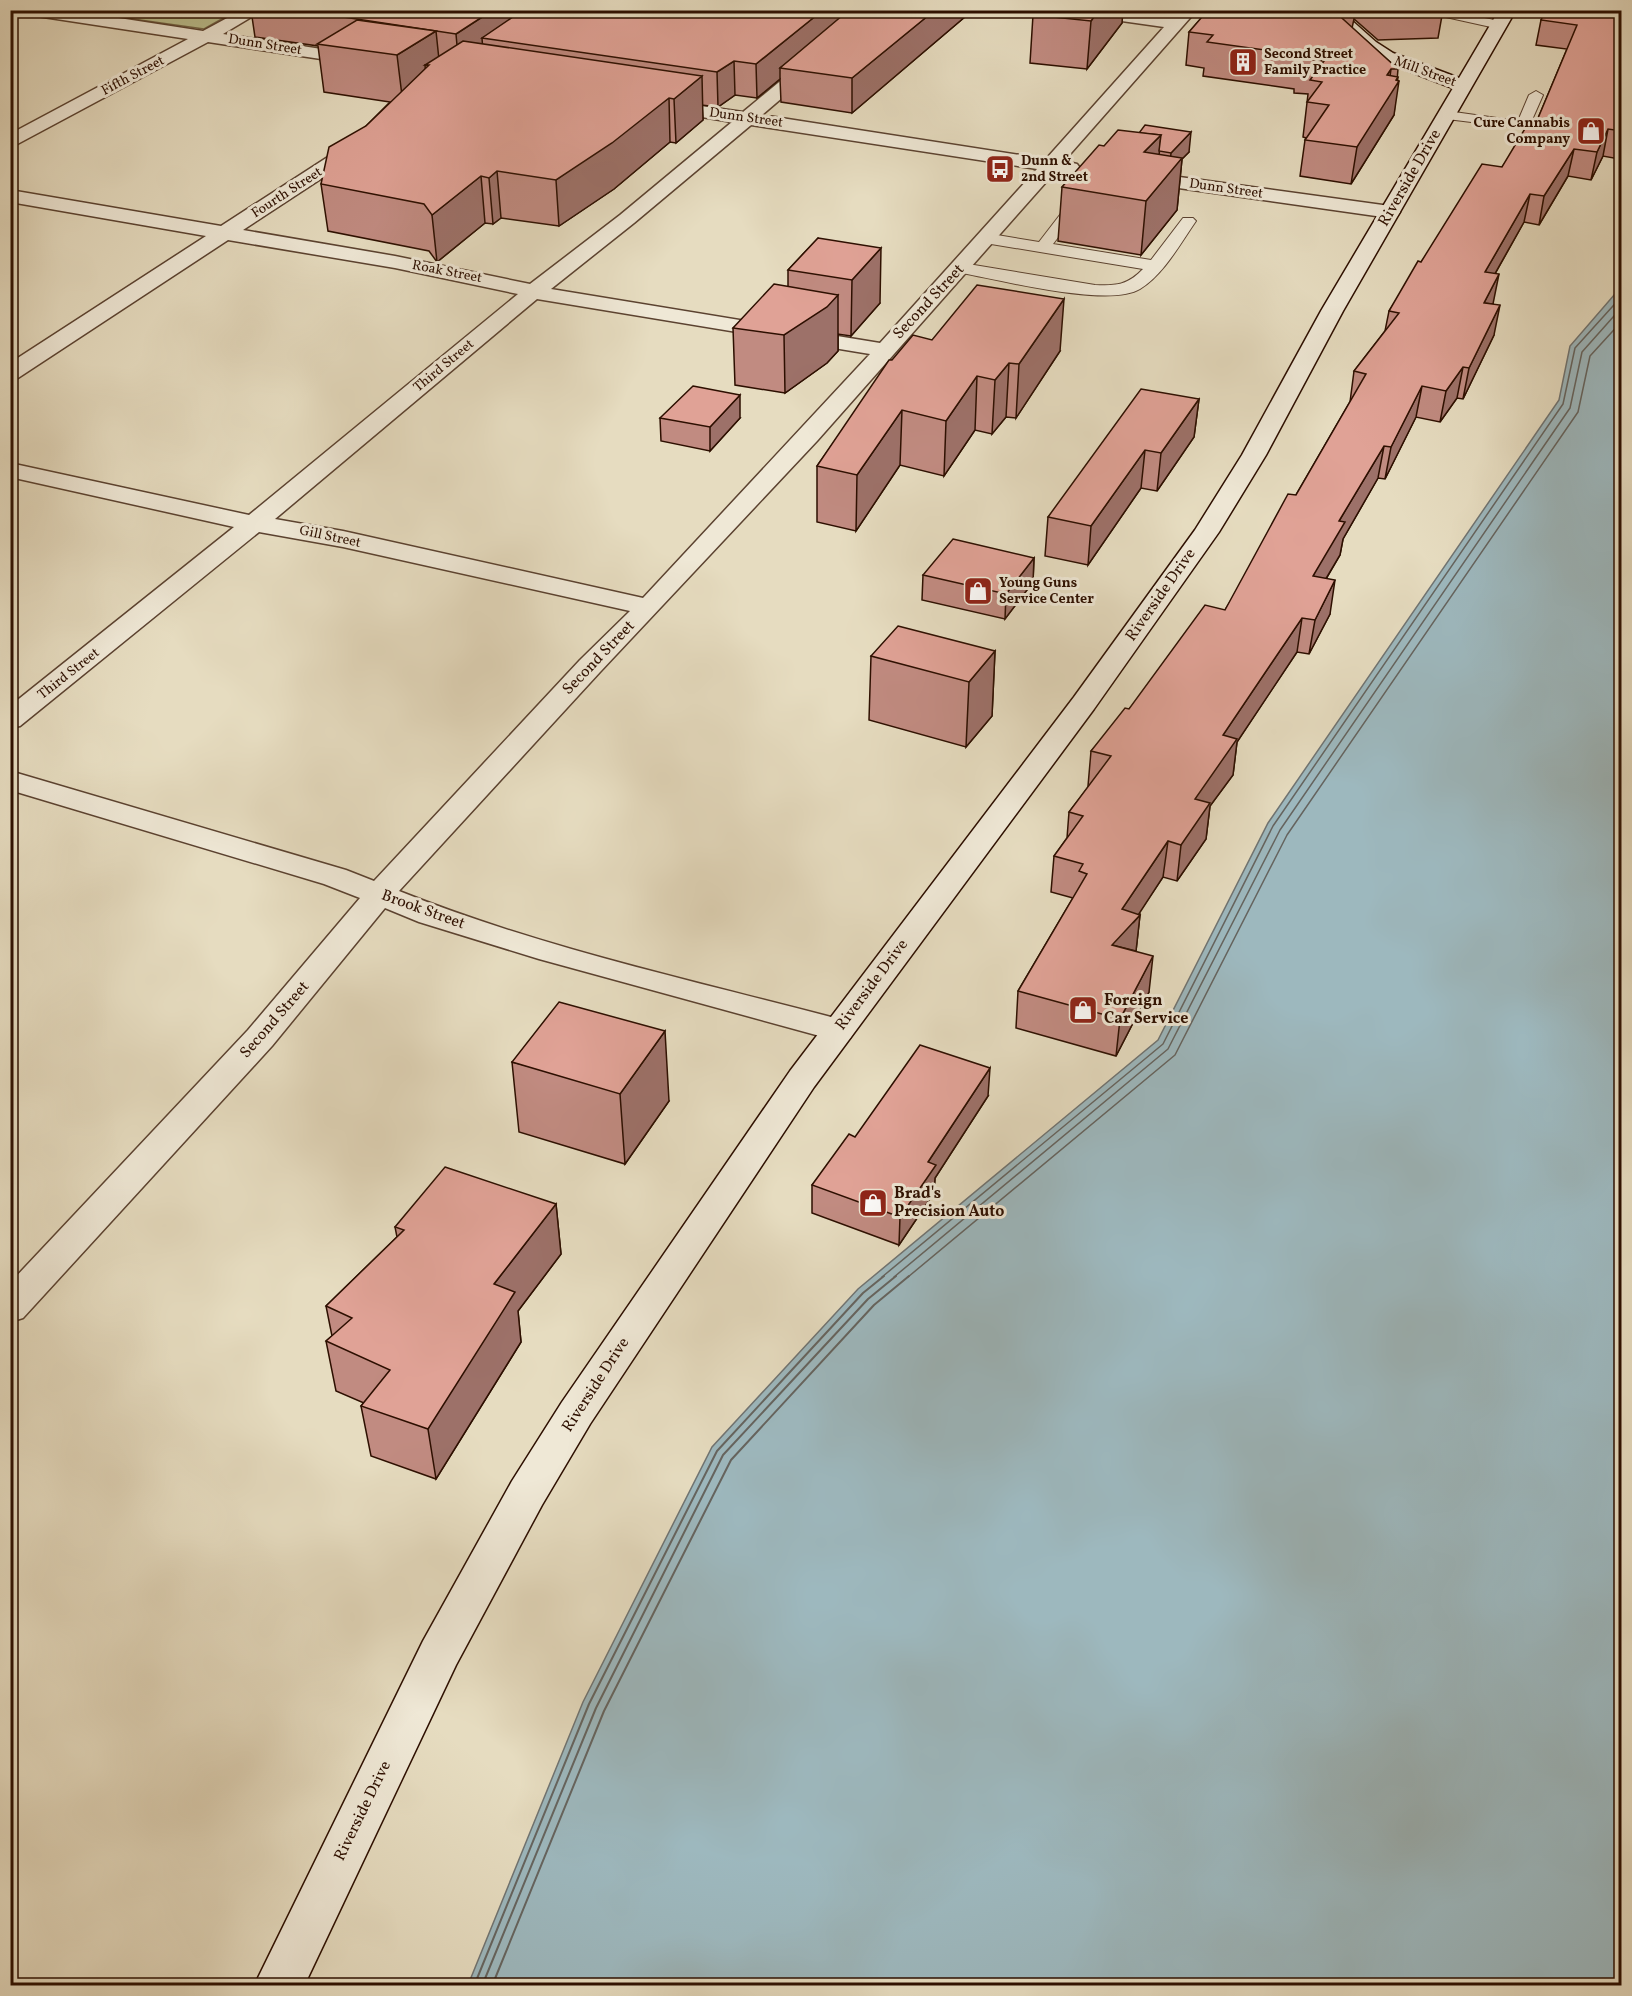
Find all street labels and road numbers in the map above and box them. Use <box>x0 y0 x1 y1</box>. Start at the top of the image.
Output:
street label: Dunn Street <box>227 30 303 60</box>
street label: Fifth Street <box>98 51 168 101</box>
street label: Mill Street <box>1391 52 1459 92</box>
street label: Dunn Street <box>708 103 784 133</box>
street label: Riverside Drive <box>1373 125 1447 231</box>
street label: Fourth Street <box>248 163 326 223</box>
street label: Dunn Street <box>1188 174 1264 204</box>
street label: Roak Street <box>410 256 484 288</box>
street label: Second Street <box>888 259 970 345</box>
street label: Third Street <box>410 335 478 397</box>
street label: Gill Street <box>298 521 363 553</box>
street label: Riverside Drive <box>1121 544 1201 646</box>
street label: Second Street <box>558 616 640 700</box>
street label: Third Street <box>34 644 104 704</box>
street label: Brook Street <box>378 885 468 935</box>
street label: Riverside Drive <box>830 935 914 1035</box>
street label: Second Street <box>235 976 315 1063</box>
street label: Riverside Drive <box>557 1333 635 1437</box>
street label: Riverside Drive <box>329 1757 397 1865</box>

